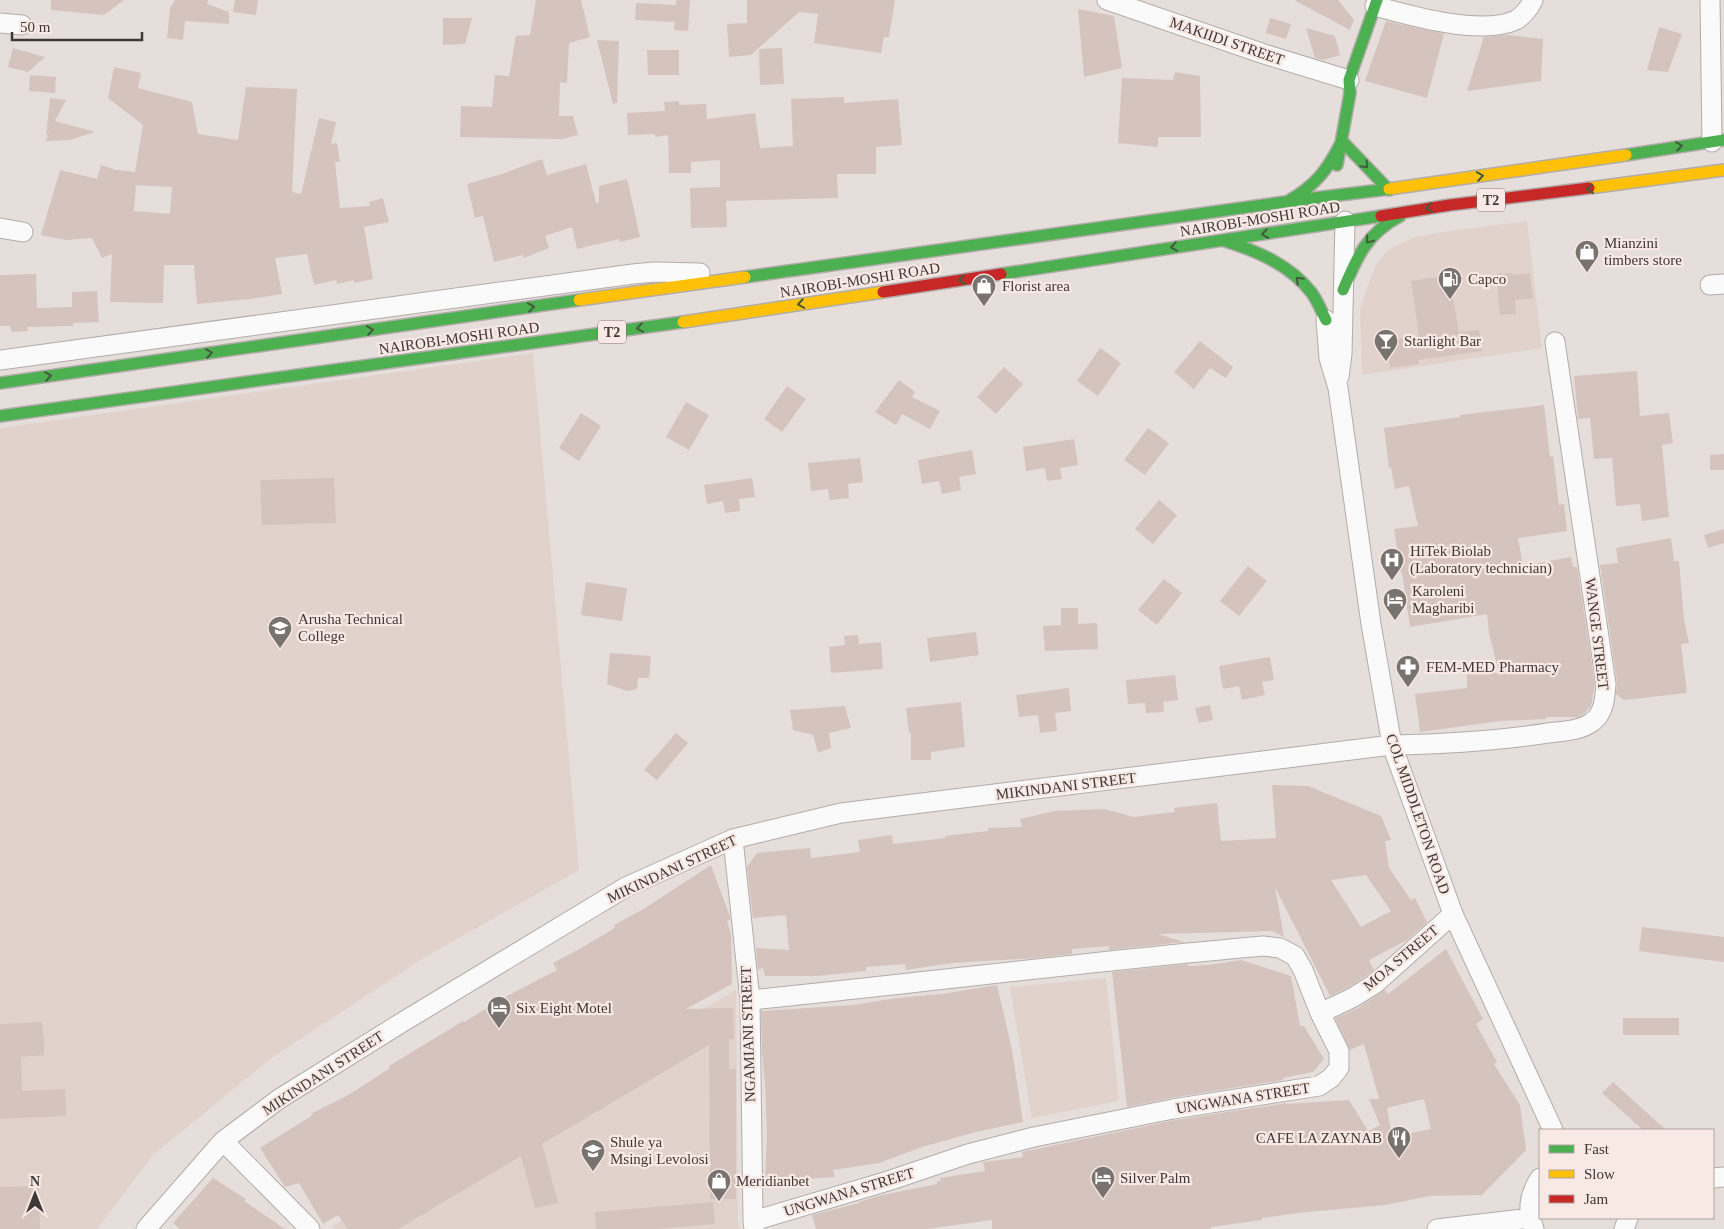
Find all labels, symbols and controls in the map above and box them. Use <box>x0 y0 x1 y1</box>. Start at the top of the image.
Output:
scale bar <box>12 10 142 42</box>
street label: MAKIIDI STREET <box>1168 14 1286 68</box>
text: 50 m <box>20 19 51 35</box>
one-way arrow <box>1675 142 1684 152</box>
one-way arrow <box>1360 160 1369 169</box>
one-way arrow <box>1476 171 1484 182</box>
one-way arrow <box>1586 183 1594 194</box>
road number: T2 <box>1477 188 1505 212</box>
street label: NAIROBI-MOSHI ROAD <box>1179 198 1341 240</box>
one-way arrow <box>1424 203 1433 213</box>
one-way arrow <box>1261 228 1270 238</box>
one-way arrow <box>1366 234 1375 244</box>
place label: Mianzini timbers store <box>1604 235 1682 268</box>
shop icon: Mianzini timbers store <box>1574 239 1600 273</box>
one-way arrow <box>1170 242 1179 252</box>
street label: NAIROBI-MOSHI ROAD <box>779 259 941 301</box>
fuel station icon: Capco <box>1437 266 1463 300</box>
place label: Capco <box>1468 271 1506 287</box>
shop icon: Florist area <box>971 273 997 307</box>
one-way arrow <box>957 274 966 284</box>
one-way arrow <box>1295 277 1304 286</box>
place label: Florist area <box>1002 278 1070 294</box>
one-way arrow <box>797 298 805 309</box>
one-way arrow <box>526 302 535 312</box>
street label: NAIROBI-MOSHI ROAD <box>378 319 541 357</box>
road number: T2 <box>598 321 626 344</box>
one-way arrow <box>636 322 644 333</box>
one-way arrow <box>366 325 374 336</box>
bar icon: Starlight Bar <box>1373 328 1399 362</box>
place label: Starlight Bar <box>1404 333 1481 349</box>
one-way arrow <box>205 348 213 359</box>
one-way arrow <box>45 371 53 382</box>
place label: HiTek Biolab (Laboratory technician) <box>1410 543 1552 577</box>
hospital icon: HiTek Biolab (Laboratory technician) <box>1379 547 1405 581</box>
street label: WANGE STREET <box>1582 577 1612 691</box>
place label: Karoleni Magharibi <box>1412 583 1474 616</box>
hotel icon: Karoleni Magharibi <box>1382 587 1408 621</box>
place label: Arusha Technical College <box>298 611 403 644</box>
school or university icon: Arusha Technical College <box>267 615 293 649</box>
pharmacy icon: FEM-MED Pharmacy <box>1395 654 1421 688</box>
place label: FEM-MED Pharmacy <box>1426 659 1559 675</box>
street label: COL MIDDLETON ROAD <box>1383 732 1453 896</box>
street label: MIKINDANI STREET <box>995 769 1137 803</box>
street label: MIKINDANI STREET <box>605 832 739 906</box>
street label: MOA STREET <box>1360 922 1442 994</box>
street label: NGAMIANI STREET <box>738 966 758 1102</box>
hotel icon: Six Eight Motel <box>486 995 512 1029</box>
place label: Six Eight Motel <box>516 1000 612 1016</box>
street label: MIKINDANI STREET <box>259 1028 387 1118</box>
street label: UNGWANA STREET <box>1175 1080 1311 1116</box>
restaurant icon: CAFE LA ZAYNAB <box>1386 1125 1412 1159</box>
legend <box>1539 1129 1714 1219</box>
place label: CAFE LA ZAYNAB <box>1256 1130 1382 1146</box>
place label: Shule ya Msingi Levolosi <box>610 1134 709 1167</box>
school or university icon: Shule ya Msingi Levolosi <box>580 1138 606 1172</box>
text: Fast <box>1584 1141 1610 1157</box>
street label: UNGWANA STREET <box>782 1165 916 1219</box>
hotel icon: Silver Palm <box>1090 1165 1116 1199</box>
text: Slow <box>1584 1166 1615 1182</box>
shop icon: Meridianbet <box>706 1168 732 1202</box>
north arrow <box>10 1169 60 1219</box>
place label: Silver Palm <box>1120 1170 1191 1186</box>
place label: Meridianbet <box>736 1173 810 1189</box>
text: N <box>30 1174 40 1189</box>
text: Jam <box>1584 1191 1608 1207</box>

